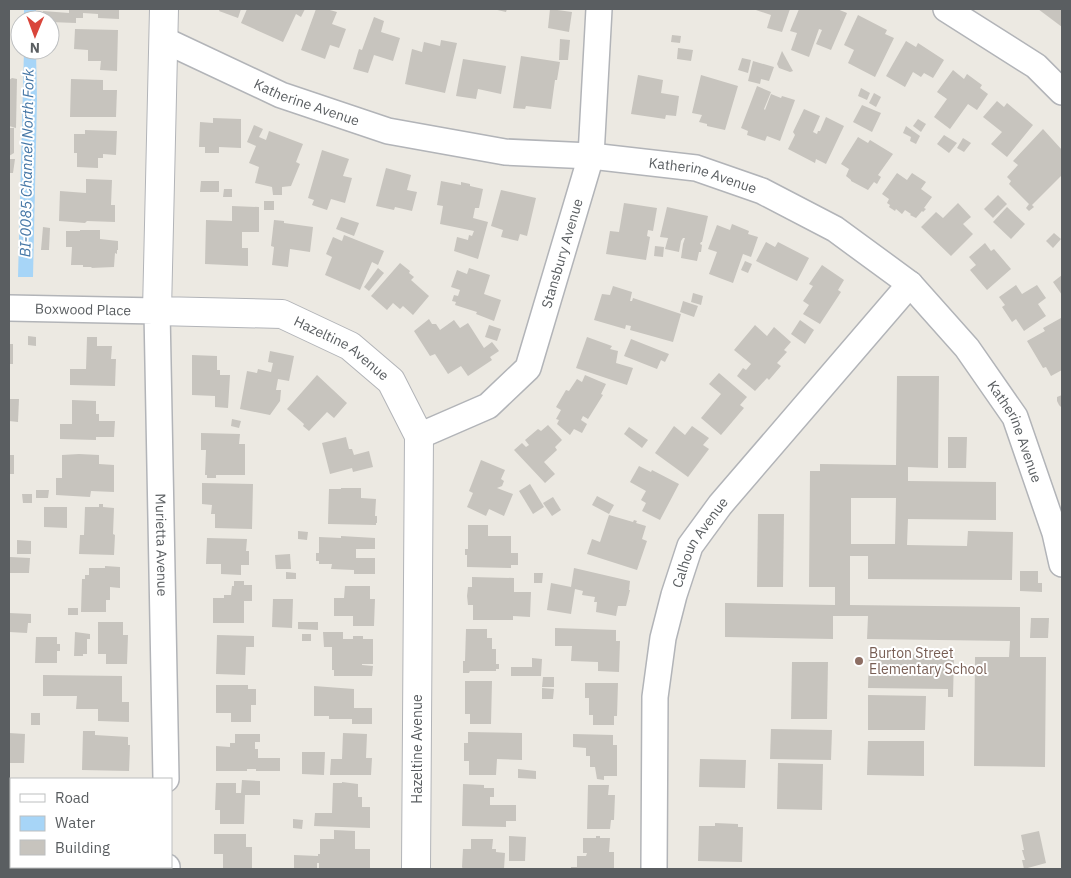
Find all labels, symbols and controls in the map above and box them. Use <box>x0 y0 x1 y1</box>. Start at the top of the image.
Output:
north arrow <box>10 10 60 60</box>
text: N <box>30 39 40 57</box>
water label: BI-0085 Channel North Fork <box>15 68 38 257</box>
street label: Katherine Avenue <box>251 75 362 130</box>
street label: Katherine Avenue <box>648 154 759 198</box>
street label: Stansbury Avenue <box>537 196 587 310</box>
street label: Boxwood Place <box>35 300 132 319</box>
street label: Hazeltine Avenue <box>291 312 393 384</box>
street label: Katherine Avenue <box>983 377 1046 485</box>
street label: Murietta Avenue <box>152 493 171 597</box>
street label: Calhoun Avenue <box>668 493 732 590</box>
place label: Burton Street Elementary School <box>869 644 987 678</box>
marker: Burton Street Elementary School <box>853 655 865 667</box>
street label: Hazeltine Avenue <box>408 694 426 804</box>
legend <box>10 778 172 868</box>
text: Road <box>55 788 90 807</box>
text: Water <box>55 813 96 832</box>
text: Building <box>55 838 110 857</box>

